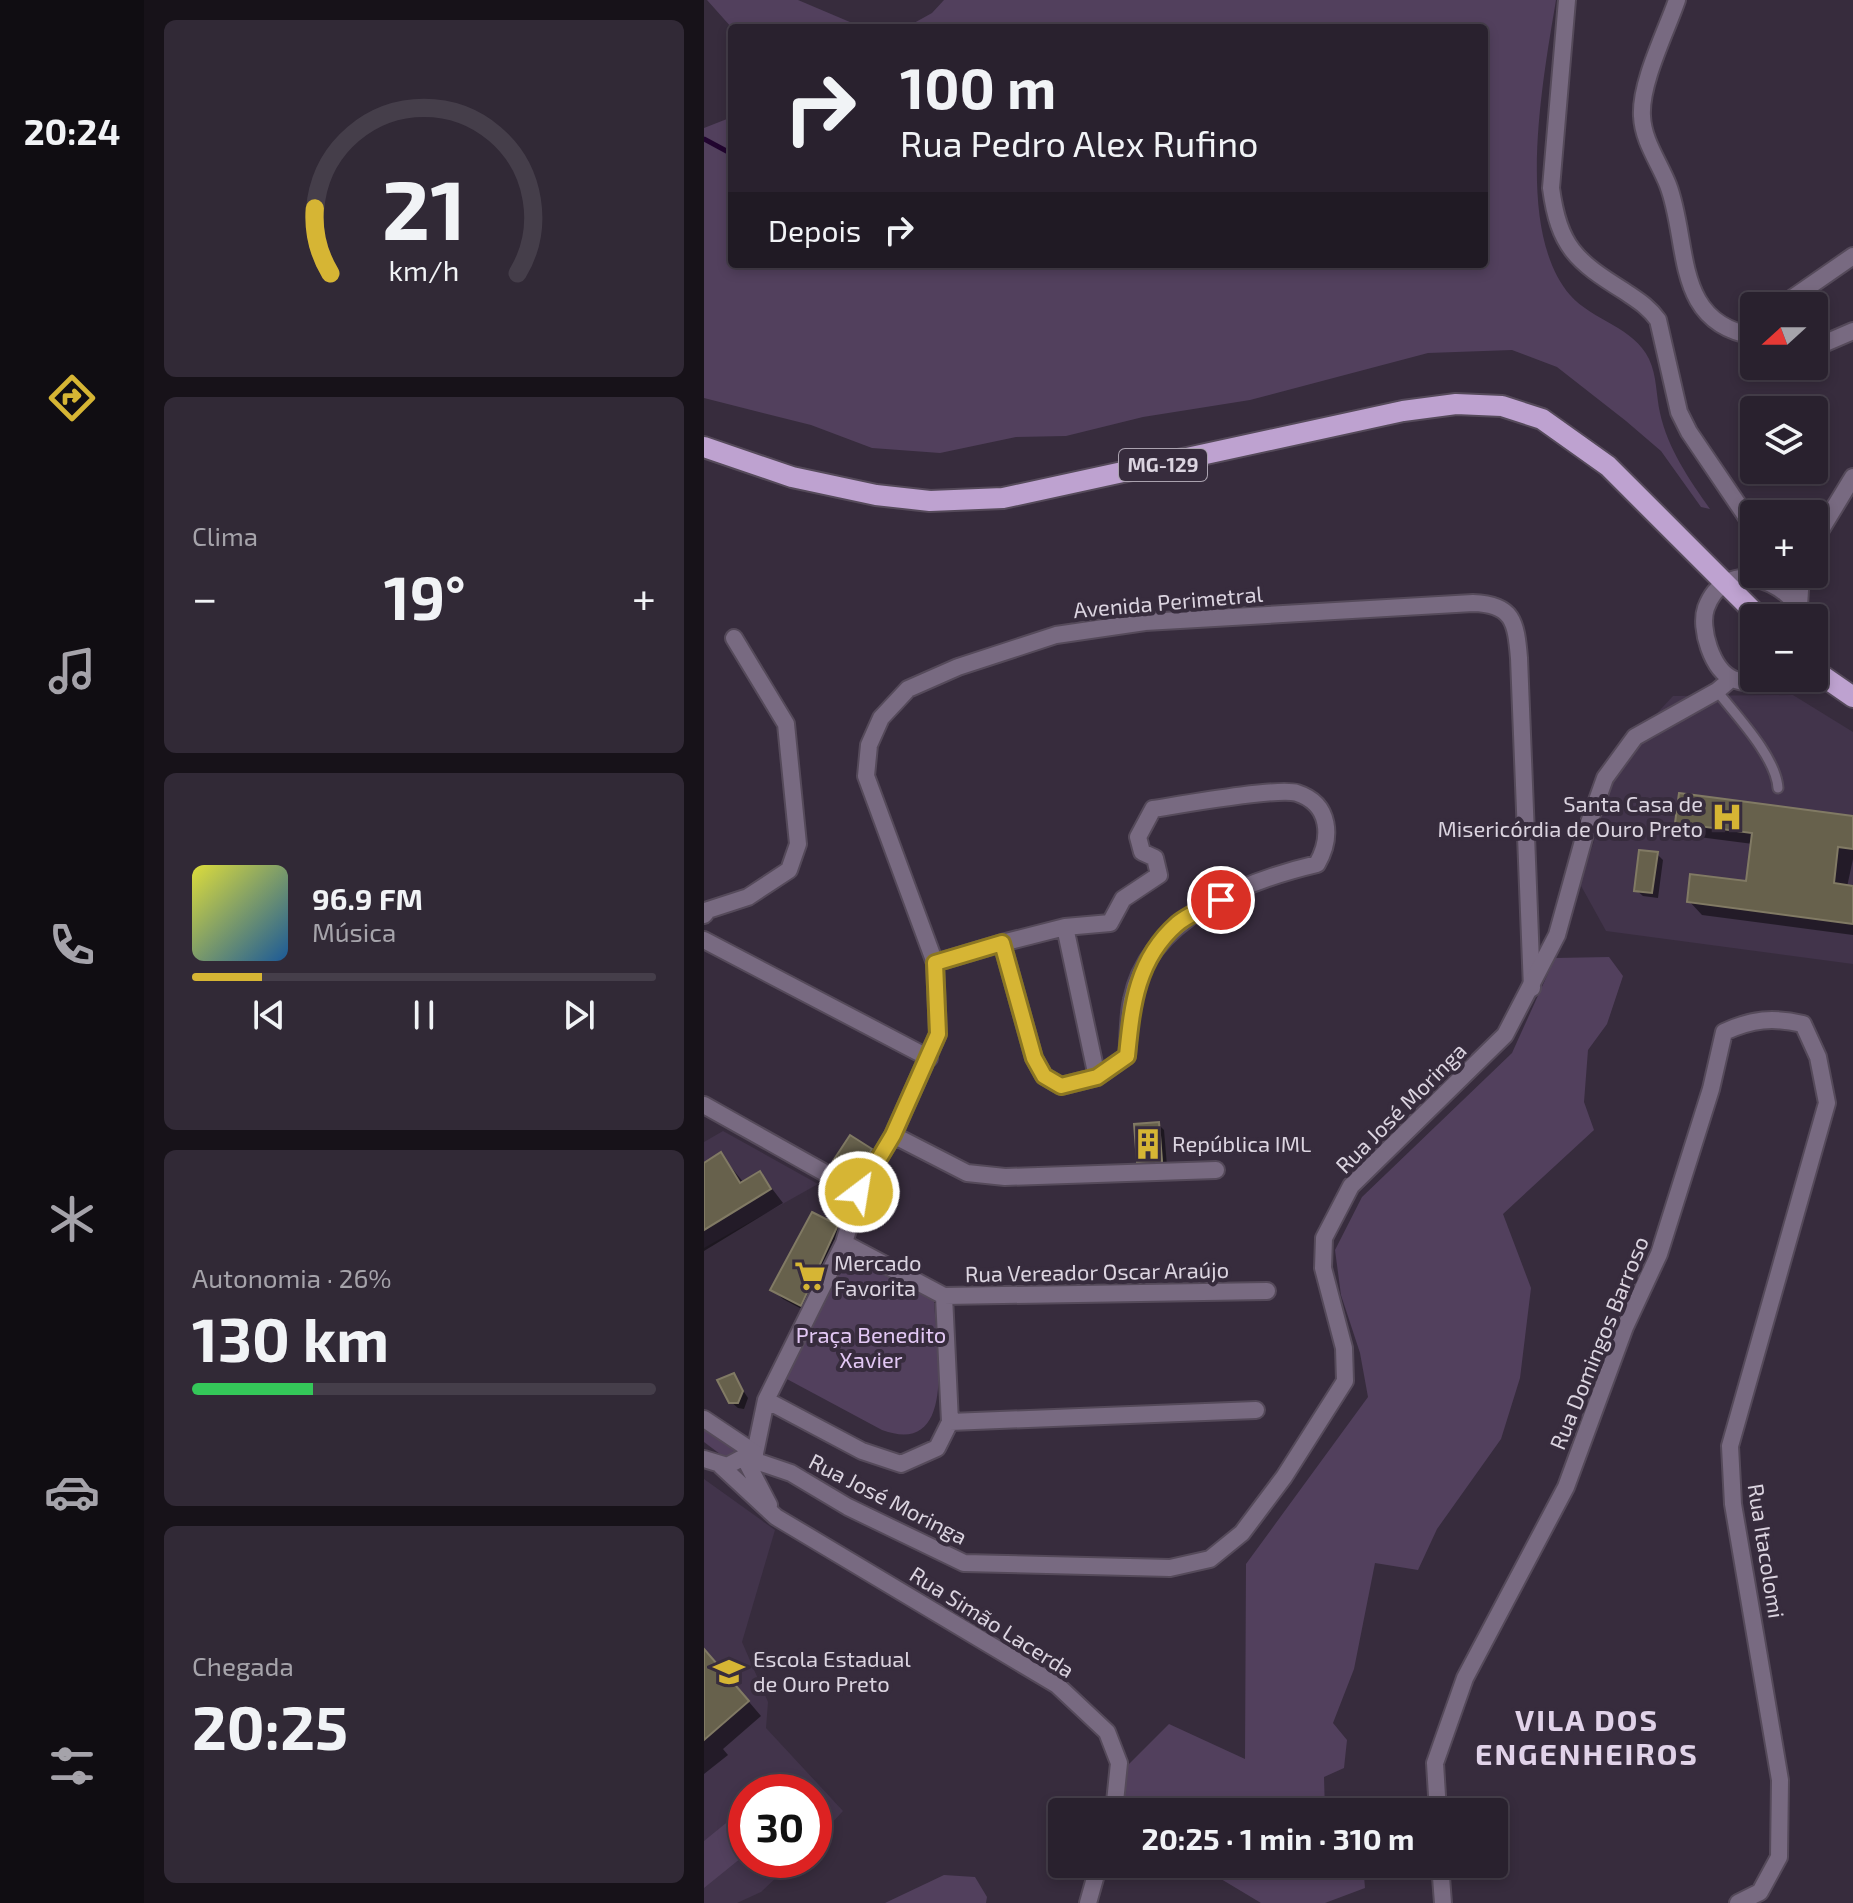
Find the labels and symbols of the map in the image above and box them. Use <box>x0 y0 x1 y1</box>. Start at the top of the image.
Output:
north arrow <box>1740 292 1828 380</box>
road number: MG-129 <box>1119 449 1207 481</box>
street label: Avenida Perimetral <box>1072 580 1264 622</box>
place label: Santa Casa de Misericórdia de Ouro Preto <box>1438 790 1703 841</box>
hospital icon: Santa Casa de Misericórdia de Ouro Preto <box>1710 800 1744 834</box>
pin <box>1187 866 1255 934</box>
street label: Rua José Moringa <box>1330 1037 1471 1178</box>
building icon: República IML <box>1131 1127 1165 1161</box>
place label: República IML <box>1172 1130 1311 1156</box>
position arrow <box>817 1150 901 1234</box>
street label: Rua Domingos Barroso <box>1543 1232 1653 1453</box>
place label: Mercado Favorita <box>834 1249 922 1300</box>
street label: Rua Vereador Oscar Araújo <box>965 1256 1229 1287</box>
supermarket icon: Mercado Favorita <box>793 1259 827 1293</box>
park label: Praça Benedito Xavier <box>796 1321 946 1372</box>
street label: Rua José Moringa <box>805 1447 972 1549</box>
street label: Rua Itacolomi <box>1743 1482 1790 1620</box>
street label: Rua Simão Lacerda <box>906 1560 1079 1682</box>
place label: Escola Estadual de Ouro Preto <box>753 1645 911 1696</box>
school or university icon: Escola Estadual de Ouro Preto <box>712 1655 746 1689</box>
district label: VILA DOS ENGENHEIROS <box>1475 1701 1699 1771</box>
speed limit sign: 30 <box>728 1774 832 1878</box>

